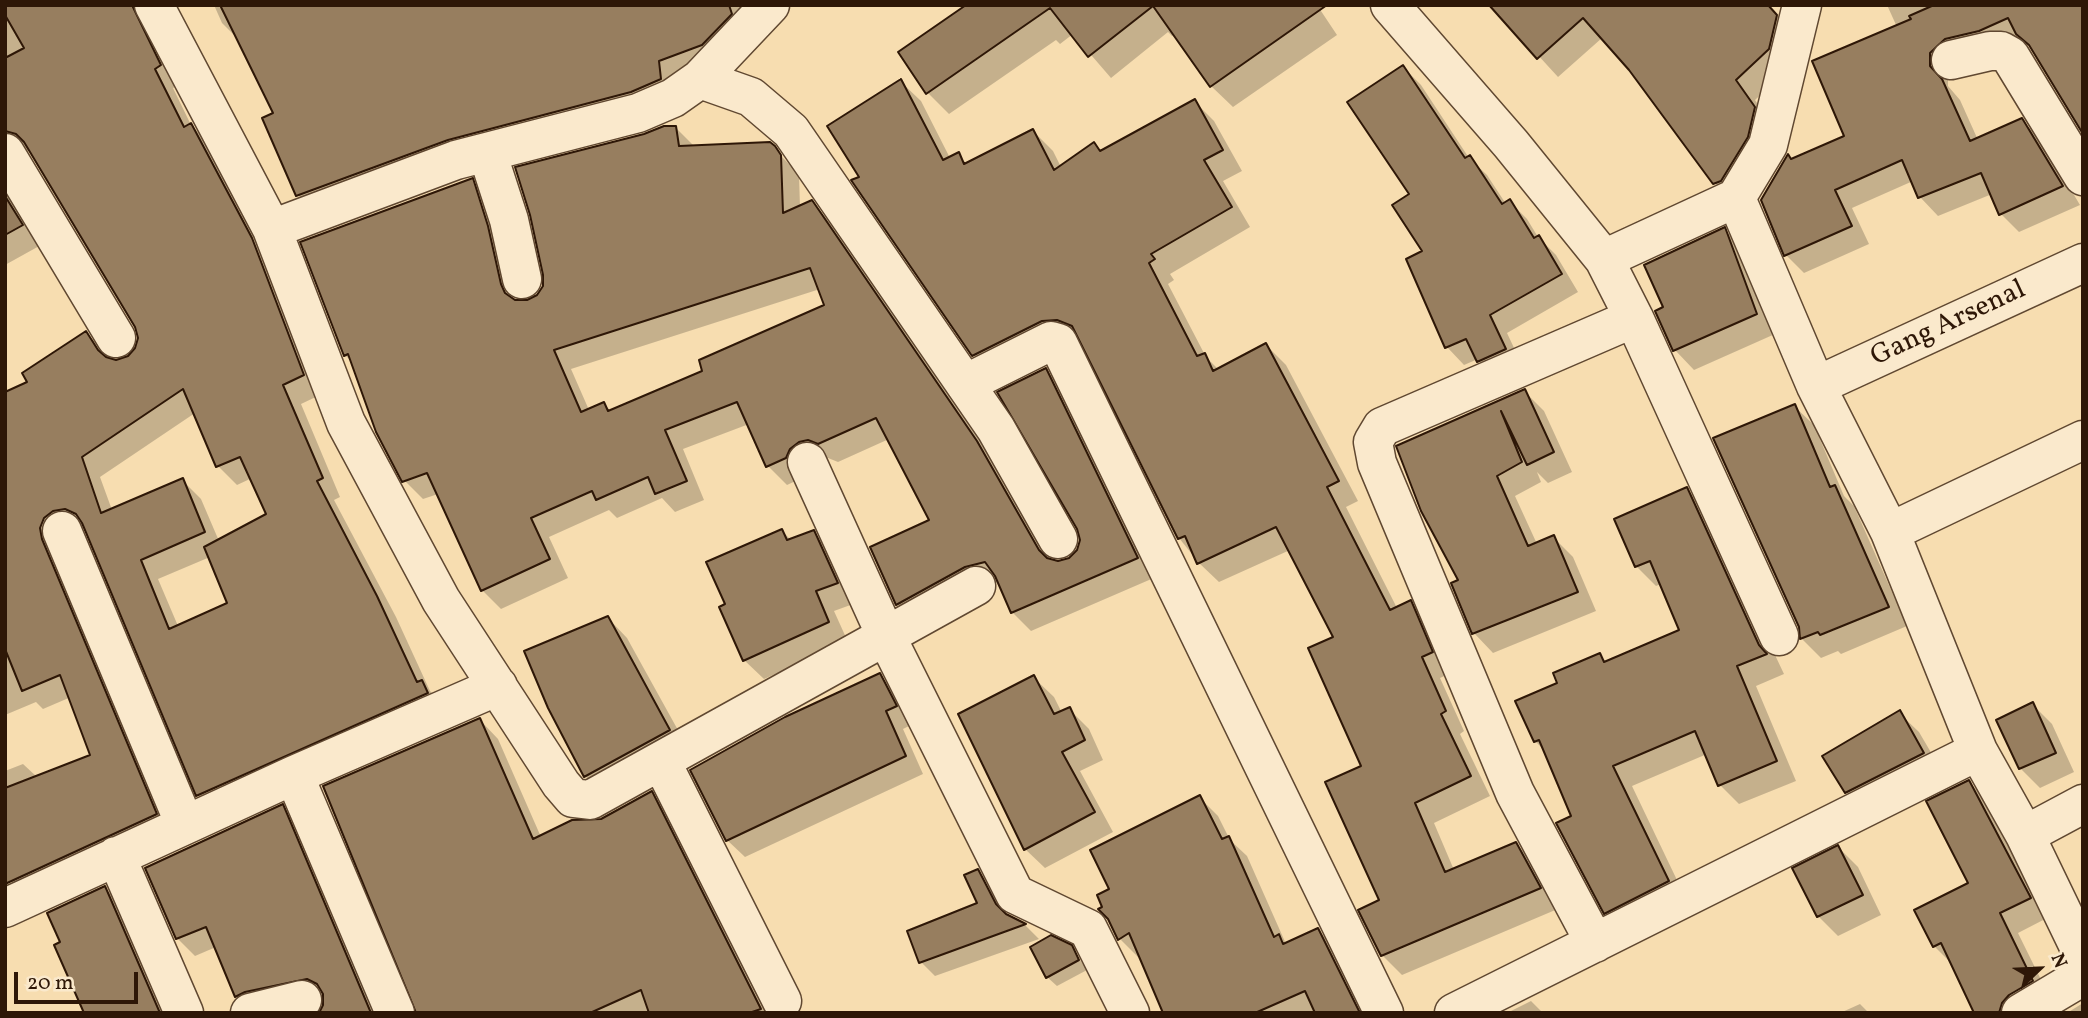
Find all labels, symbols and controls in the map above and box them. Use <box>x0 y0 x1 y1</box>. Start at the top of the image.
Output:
street label: Gang Arsenal <box>1866 275 2032 375</box>
north arrow <box>2004 934 2074 1004</box>
text: N <box>2044 949 2073 972</box>
scale bar <box>18 958 142 1002</box>
text: 20 m <box>27 969 73 998</box>

